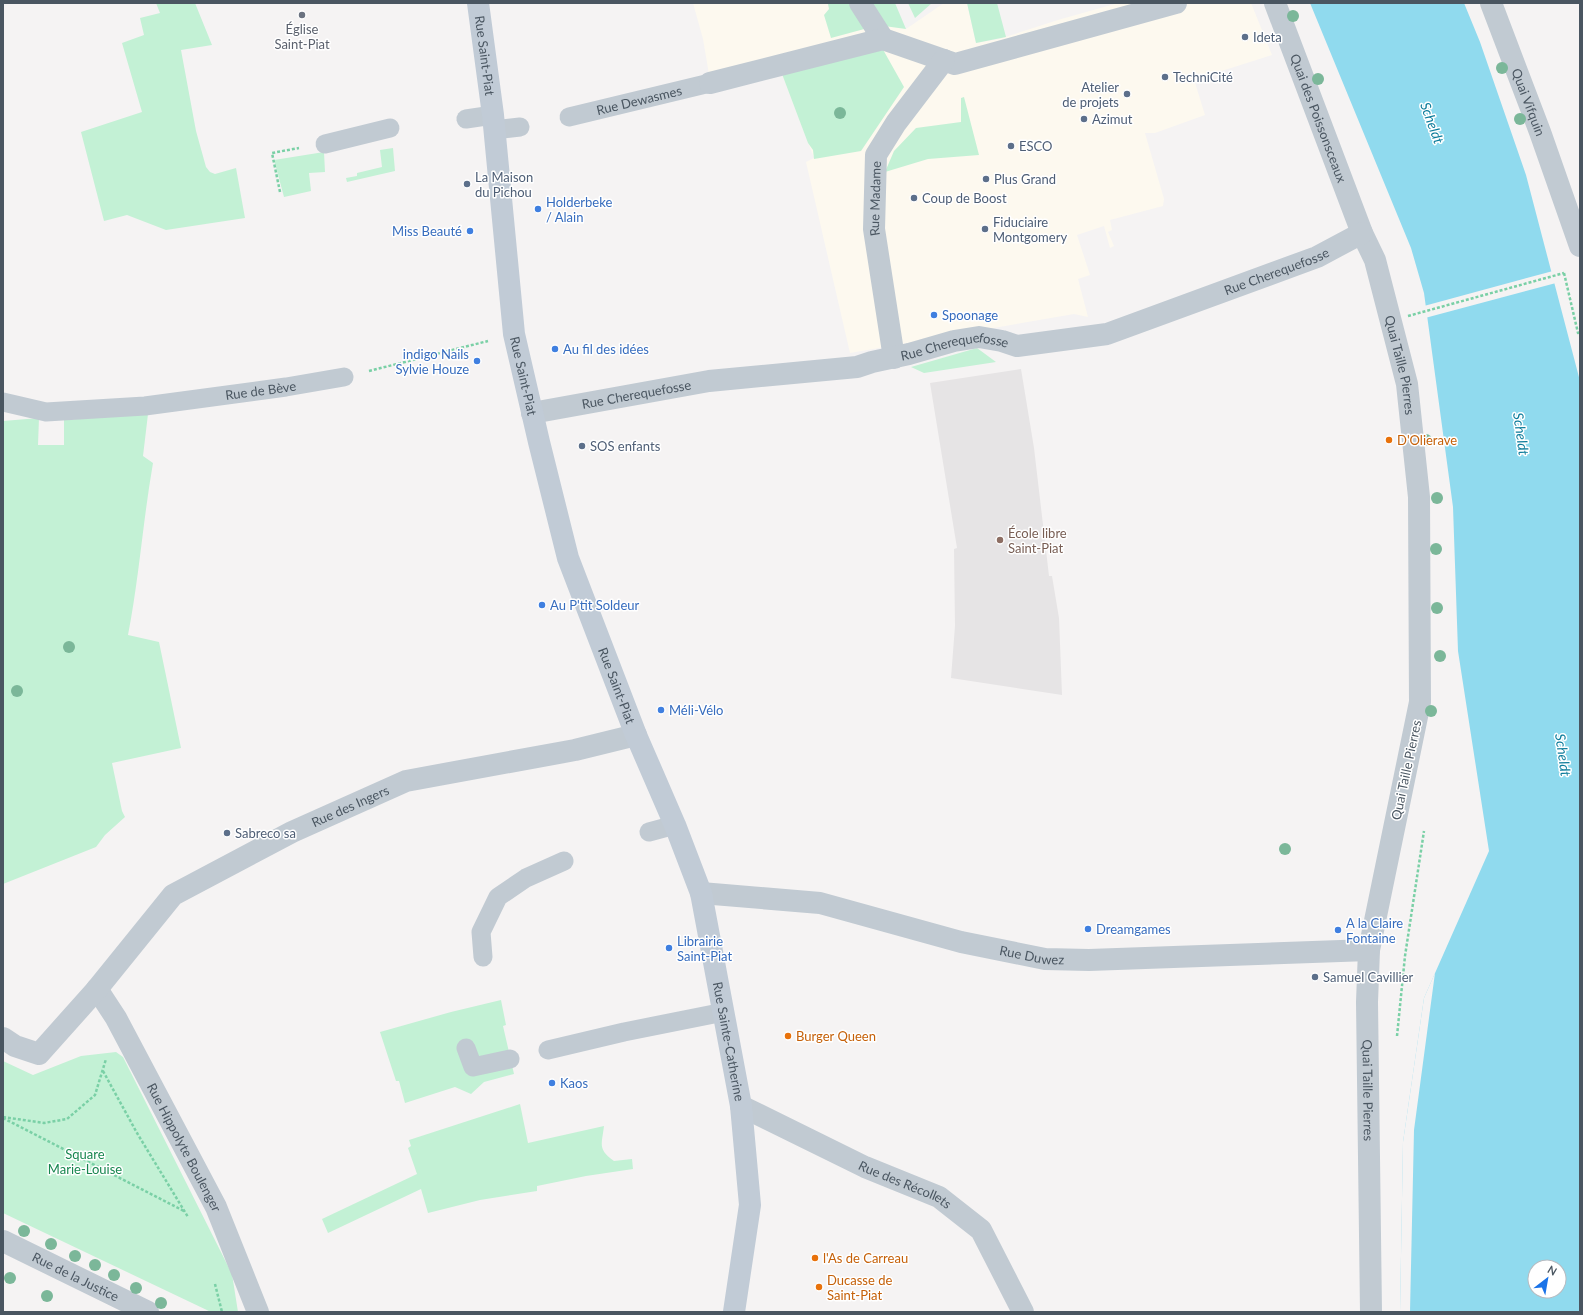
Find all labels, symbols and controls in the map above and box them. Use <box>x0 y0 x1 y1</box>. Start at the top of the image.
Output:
marker: Église Saint-Piat <box>297 10 307 20</box>
street label: Rue Saint-Piat <box>472 15 498 97</box>
place label: Église Saint-Piat <box>274 21 330 52</box>
place label: Ideta <box>1253 29 1282 45</box>
marker: Ideta <box>1240 32 1250 42</box>
street label: Quai des Poissonsceaux <box>1287 51 1350 185</box>
street label: Quai Vifquin <box>1509 66 1549 138</box>
place label: TechniCité <box>1173 69 1233 85</box>
marker: TechniCité <box>1160 72 1170 82</box>
place label: Atelier de projets <box>1062 79 1119 110</box>
street label: Rue Dewasmes <box>595 82 684 118</box>
marker: Atelier de projets <box>1122 89 1132 99</box>
water label: Scheldt <box>1417 100 1448 146</box>
place label: Azimut <box>1092 111 1133 127</box>
marker: Azimut <box>1079 114 1089 124</box>
place label: ESCO <box>1019 138 1052 154</box>
marker: ESCO <box>1006 141 1016 151</box>
street label: Rue Madame <box>866 161 884 237</box>
place label: La Maison du Pichou <box>475 169 533 200</box>
place label: Plus Grand <box>994 171 1056 187</box>
marker: Plus Grand <box>981 174 991 184</box>
marker: La Maison du Pichou <box>462 179 472 189</box>
place label: Coup de Boost <box>922 190 1007 206</box>
marker: Coup de Boost <box>909 193 919 203</box>
place label: Holderbeke / Alain <box>546 194 612 225</box>
marker: Holderbeke / Alain <box>533 204 543 214</box>
place label: Fiduciaire Montgomery <box>993 214 1067 245</box>
place label: Miss Beauté <box>392 223 462 239</box>
marker: Fiduciaire Montgomery <box>980 224 990 234</box>
marker: Miss Beauté <box>465 226 475 236</box>
street label: Rue Cherequefosse <box>1222 244 1332 298</box>
place label: Spoonage <box>942 307 998 323</box>
marker: Spoonage <box>929 310 939 320</box>
street label: Quai Taille Pierres <box>1382 313 1418 416</box>
street label: Rue Cherequefosse <box>899 329 1011 364</box>
street label: Rue Saint-Piat <box>507 335 541 417</box>
place label: Au fil des idées <box>563 341 649 357</box>
marker: Au fil des idées <box>550 344 560 354</box>
place label: indigo Nails Sylvie Houze <box>396 346 469 377</box>
marker: indigo Nails Sylvie Houze <box>472 356 482 366</box>
street label: Rue Cherequefosse <box>580 376 692 412</box>
street label: Rue de Bève <box>224 377 297 403</box>
water label: Scheldt <box>1510 411 1533 456</box>
place label: D'Olierave <box>1397 432 1457 448</box>
marker: D'Olierave <box>1384 435 1394 445</box>
place label: SOS enfants <box>590 438 661 454</box>
marker: SOS enfants <box>577 441 587 451</box>
place label: École libre Saint-Piat <box>1008 525 1067 556</box>
marker: École libre Saint-Piat <box>995 535 1005 545</box>
place label: Au P'tit Soldeur <box>550 597 640 613</box>
marker: Au P'tit Soldeur <box>537 600 547 610</box>
street label: Rue Saint-Piat <box>595 645 639 726</box>
place label: Méli-Vélo <box>669 702 723 718</box>
marker: Méli-Vélo <box>656 705 666 715</box>
street label: Quai Taille Pierres <box>1388 718 1424 821</box>
water label: Scheldt <box>1552 732 1575 777</box>
street label: Rue des Ingers <box>309 782 392 830</box>
place label: Sabreco sa <box>235 825 296 841</box>
marker: Sabreco sa <box>222 828 232 838</box>
place label: A la Claire Fontaine <box>1346 915 1403 946</box>
place label: Dreamgames <box>1096 921 1171 937</box>
marker: Dreamgames <box>1083 924 1093 934</box>
marker: A la Claire Fontaine <box>1333 925 1343 935</box>
place label: Librairie Saint-Piat <box>677 933 732 964</box>
street label: Rue Duwez <box>998 942 1065 967</box>
marker: Librairie Saint-Piat <box>664 943 674 953</box>
place label: Samuel Cavillier <box>1323 969 1414 985</box>
marker: Samuel Cavillier <box>1310 972 1320 982</box>
street label: Rue Sainte-Catherine <box>710 980 748 1103</box>
place label: Burger Queen <box>796 1028 876 1044</box>
marker: Burger Queen <box>783 1031 793 1041</box>
street label: Quai Taille Pierres <box>1359 1039 1377 1142</box>
place label: Kaos <box>560 1075 588 1091</box>
marker: Kaos <box>547 1078 557 1088</box>
street label: Rue Hippolyte Boulenger <box>144 1080 225 1214</box>
park label: Square Marie-Louise <box>48 1146 122 1177</box>
street label: Rue des Récollets <box>856 1157 955 1212</box>
street label: Rue de la Justice <box>30 1249 122 1305</box>
place label: l'As de Carreau <box>823 1250 908 1266</box>
marker: l'As de Carreau <box>810 1253 820 1263</box>
north arrow <box>1527 1259 1567 1299</box>
text: N <box>1545 1262 1559 1278</box>
place label: Ducasse de Saint-Piat <box>827 1272 892 1303</box>
marker: Ducasse de Saint-Piat <box>814 1282 824 1292</box>

